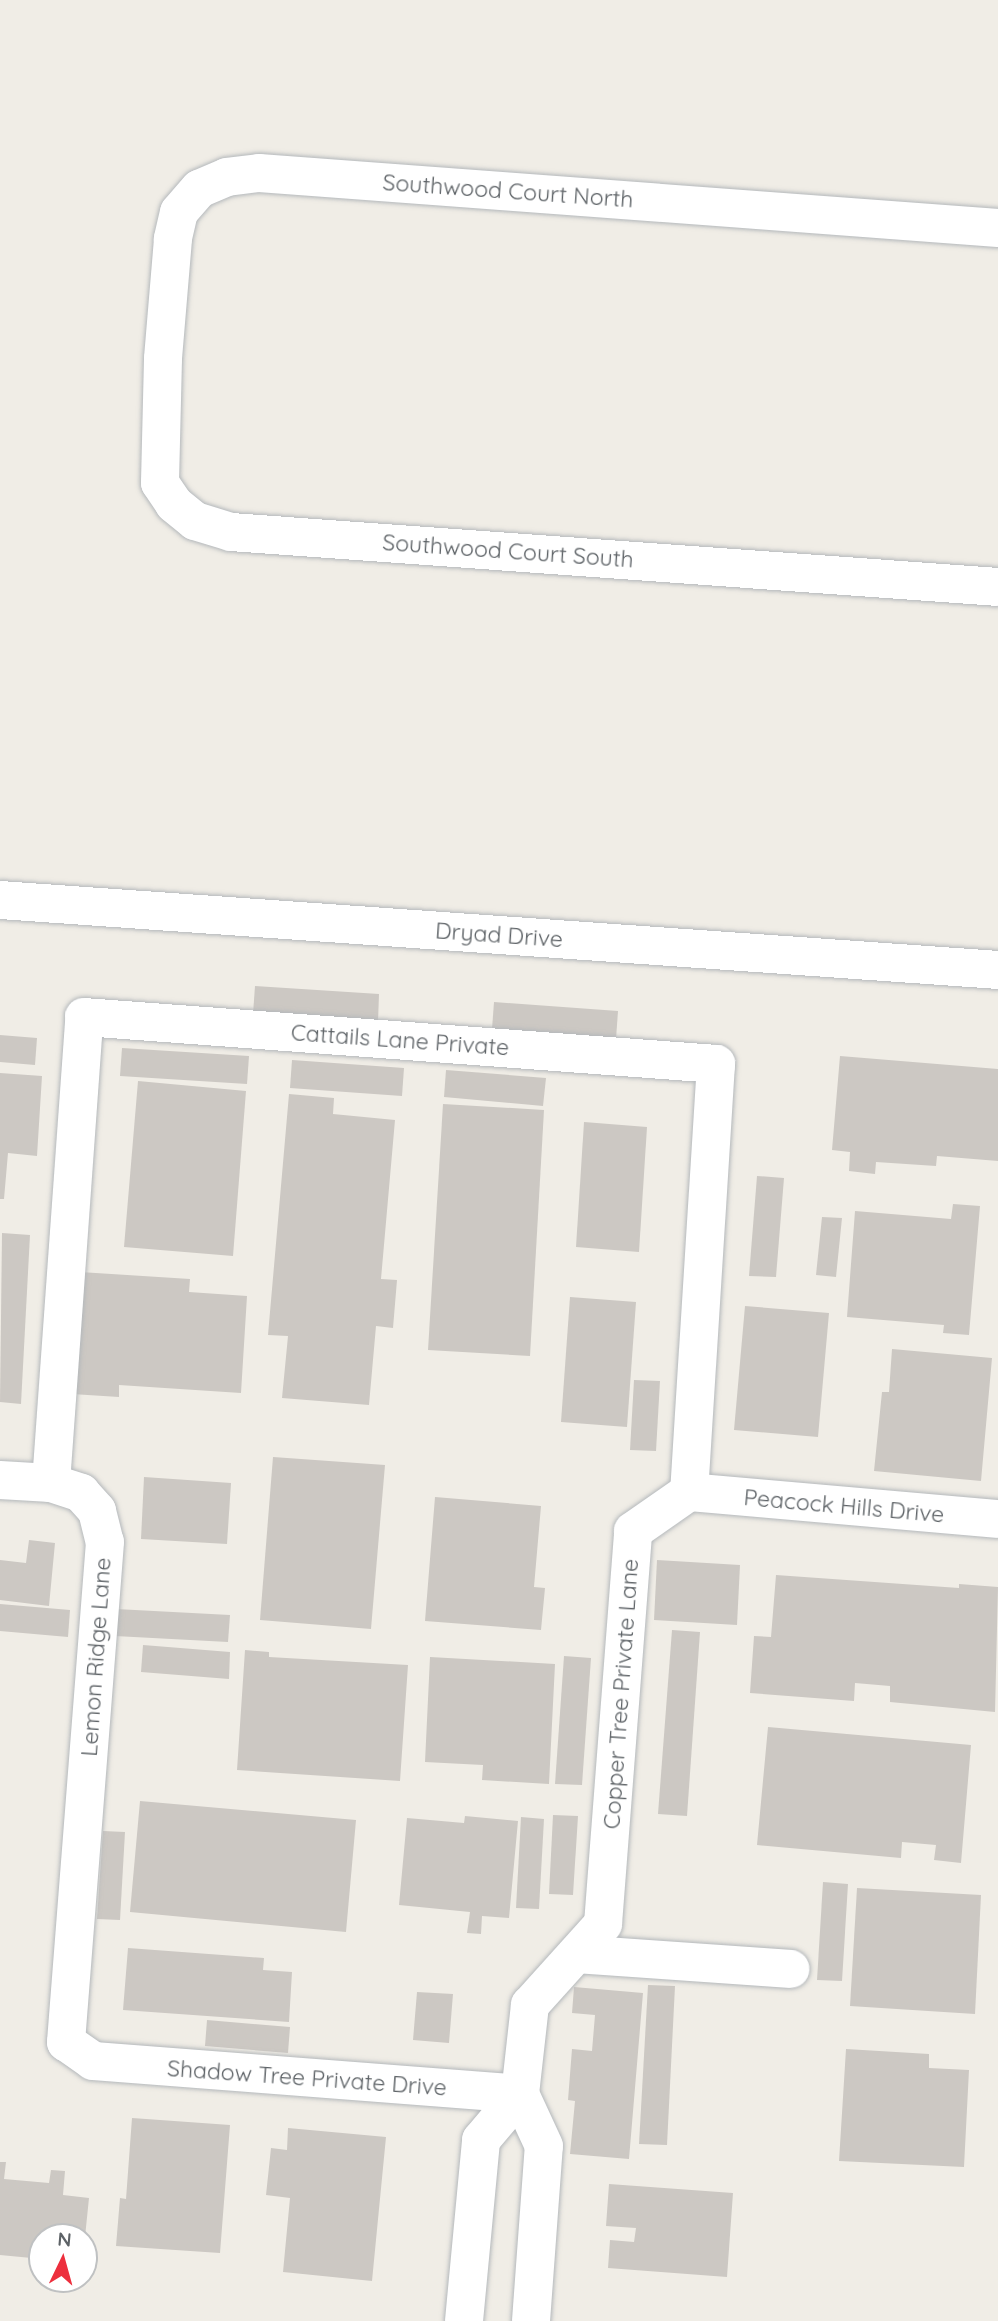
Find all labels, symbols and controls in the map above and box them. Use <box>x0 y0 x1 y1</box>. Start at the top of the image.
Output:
street label: Southwood Court North <box>382 168 634 214</box>
street label: Southwood Court South <box>381 528 635 574</box>
street label: Dryad Drive <box>434 917 564 953</box>
street label: Cattails Lane Private <box>290 1019 510 1061</box>
street label: Peacock Hills Drive <box>743 1483 945 1529</box>
street label: Lemon Ridge Lane <box>75 1556 117 1758</box>
street label: Copper Tree Private Lane <box>598 1558 644 1830</box>
street label: Shadow Tree Private Drive <box>166 2054 448 2102</box>
north arrow <box>28 2223 98 2293</box>
text: N <box>57 2227 73 2252</box>

